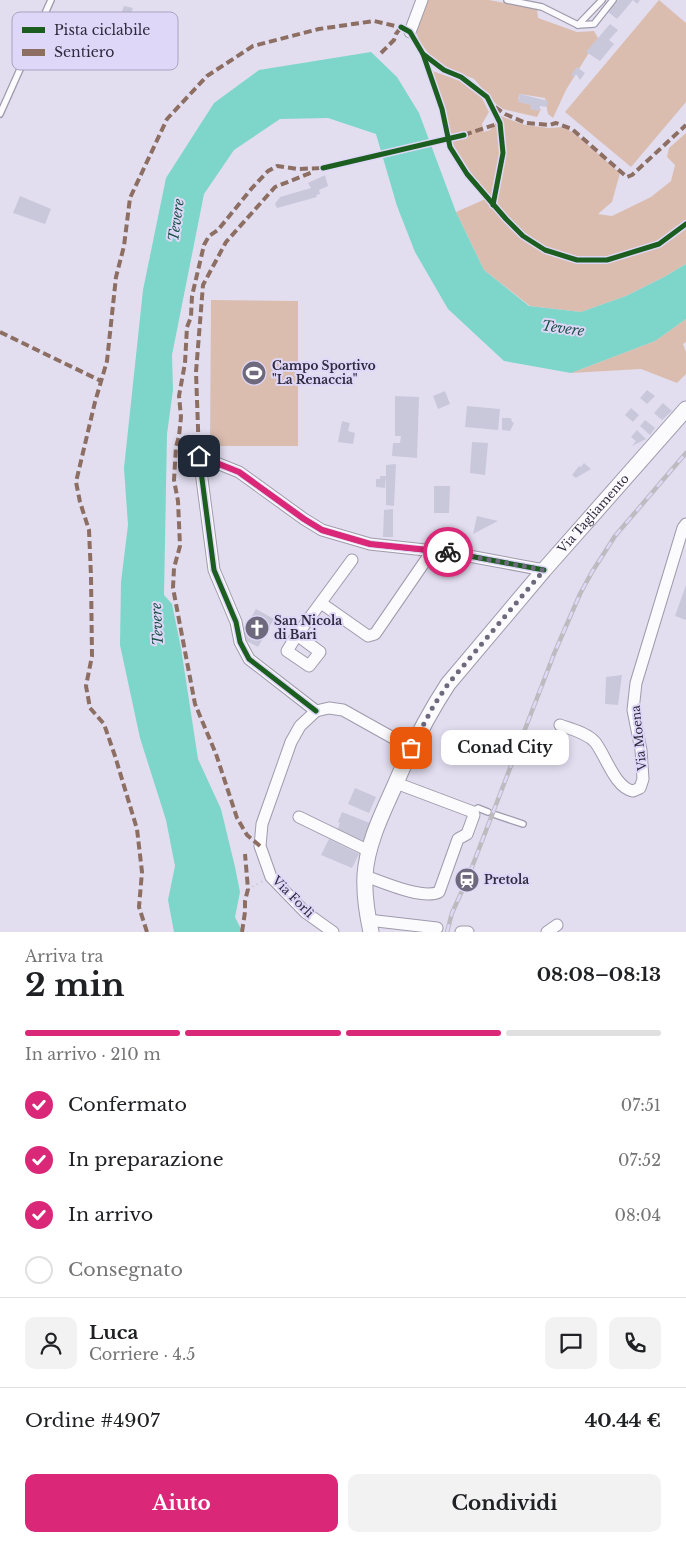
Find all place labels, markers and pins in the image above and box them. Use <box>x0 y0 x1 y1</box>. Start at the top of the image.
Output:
place label: Campo Sportivo "La Renaccia" <box>272 358 376 387</box>
sports icon: Campo Sportivo "La Renaccia" <box>241 360 267 386</box>
pin <box>178 435 220 477</box>
place label: San Nicola di Bari <box>274 613 342 642</box>
church icon: San Nicola di Bari <box>244 615 270 641</box>
pin <box>390 727 432 769</box>
callout: Conad City <box>441 730 568 766</box>
station icon: Pretola <box>454 867 480 893</box>
place label: Pretola <box>484 872 529 887</box>

